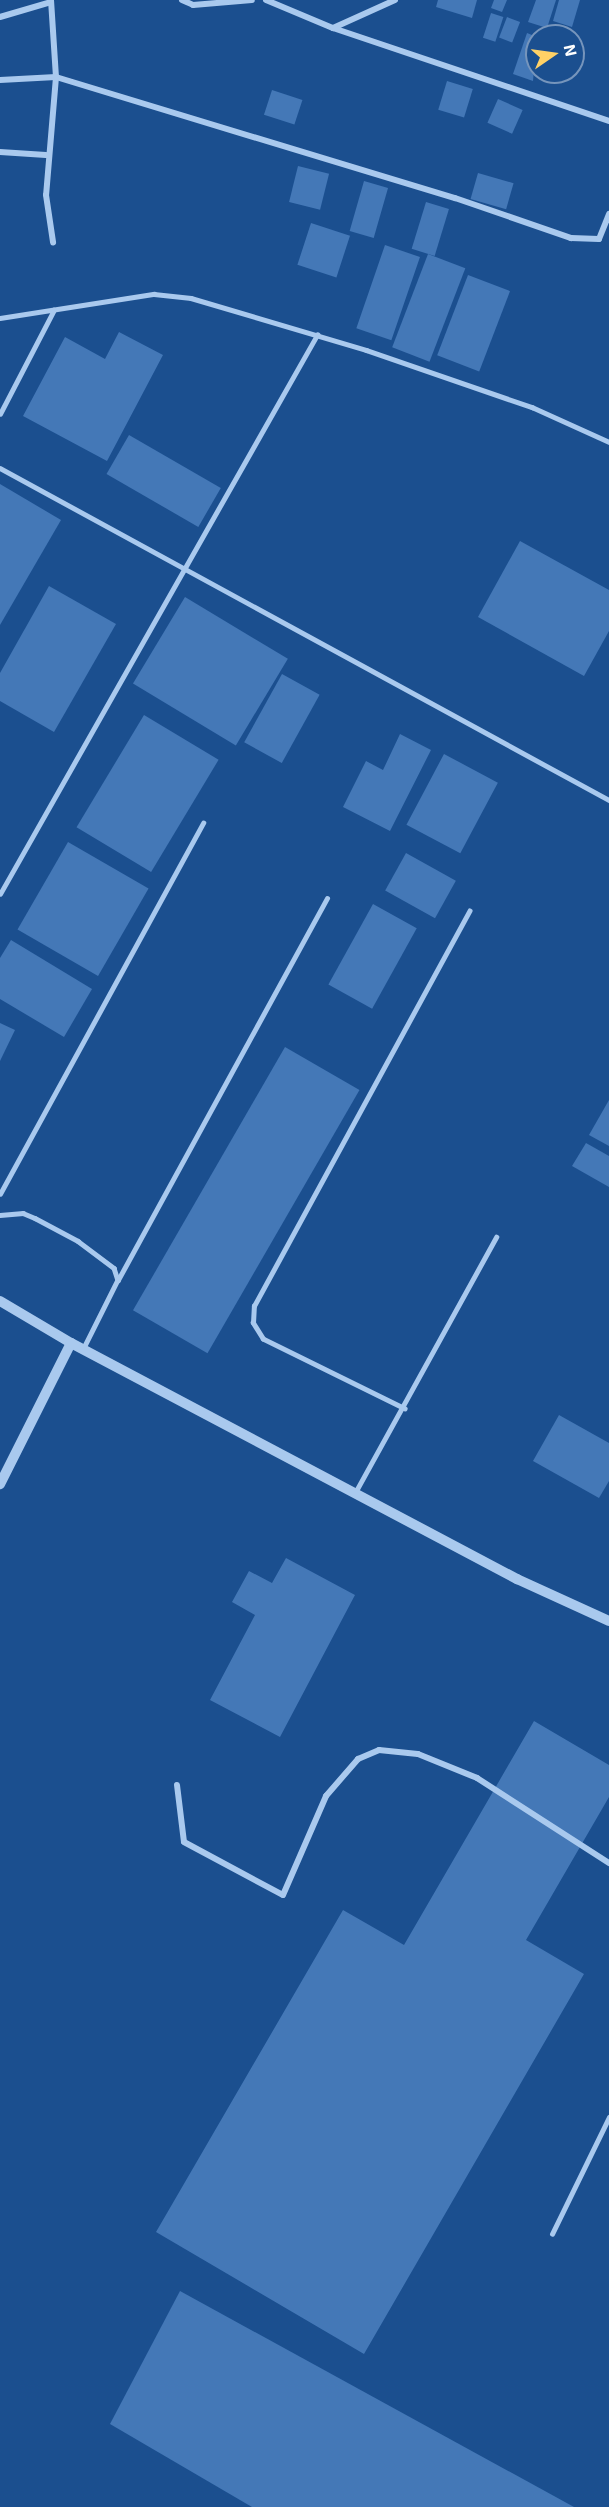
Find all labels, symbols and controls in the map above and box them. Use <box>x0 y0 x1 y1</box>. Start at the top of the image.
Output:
north arrow <box>525 24 585 84</box>
text: N <box>561 43 582 58</box>

